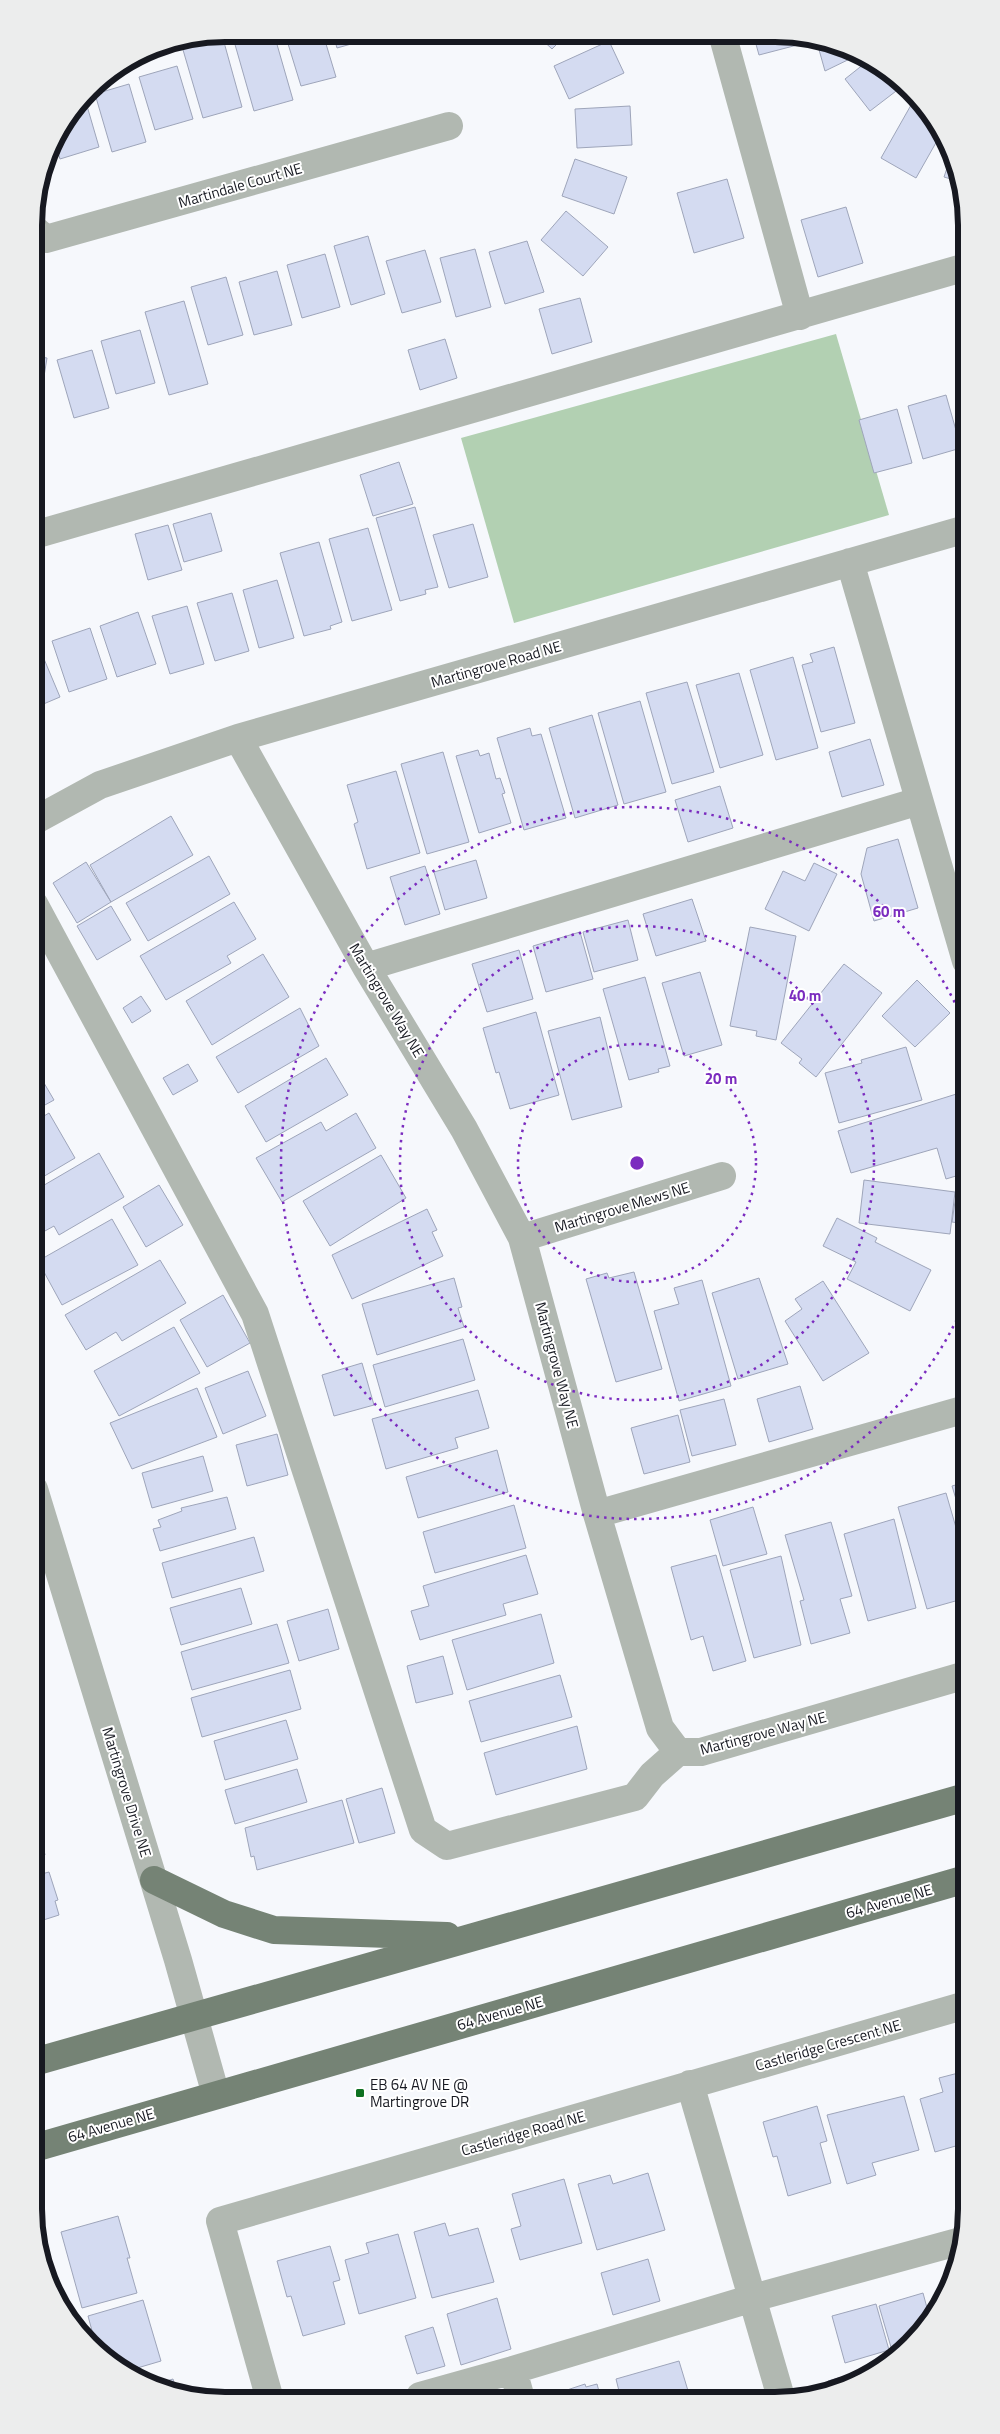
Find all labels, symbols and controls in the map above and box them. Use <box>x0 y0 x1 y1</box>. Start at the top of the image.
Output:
street label: Martindale Court NE <box>175 156 305 214</box>
street label: Martingrove Road NE <box>428 634 564 694</box>
text: 60 m <box>873 900 905 923</box>
street label: Martingrove Way NE <box>344 938 430 1062</box>
text: 40 m <box>789 984 821 1007</box>
text: 20 m <box>705 1067 737 1090</box>
centre of rings <box>628 1154 646 1172</box>
street label: Martingrove Mews NE <box>551 1175 693 1239</box>
street label: Martingrove Way NE <box>529 1299 585 1431</box>
street label: Martingrove Way NE <box>697 1705 829 1761</box>
street label: Martingrove Drive NE <box>96 1724 158 1860</box>
street label: 64 Avenue NE <box>843 1878 935 1924</box>
street label: 64 Avenue NE <box>454 1990 546 2036</box>
street label: Castleridge Crescent NE <box>752 2013 904 2077</box>
place label: EB 64 AV NE @ Martingrove DR <box>370 2073 469 2113</box>
marker: EB 64 AV NE @ Martingrove DR <box>354 2087 366 2099</box>
street label: 64 Avenue NE <box>65 2102 157 2148</box>
street label: Castleridge Road NE <box>458 2104 588 2162</box>

